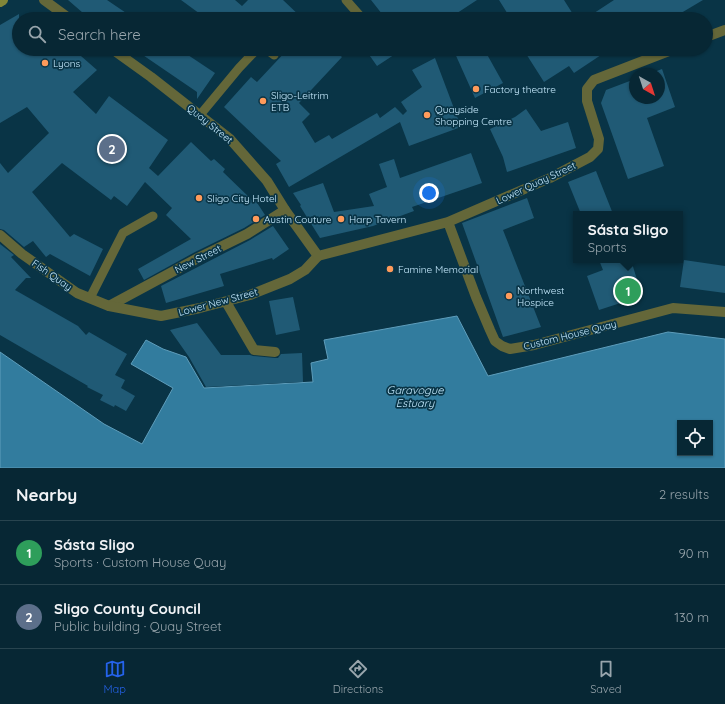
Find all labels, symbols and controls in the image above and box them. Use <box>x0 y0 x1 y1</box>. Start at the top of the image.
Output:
search box <box>12 12 713 56</box>
icon: search <box>26 23 48 45</box>
text: Search here <box>58 25 141 44</box>
place label: Lyons <box>53 57 81 70</box>
marker: Lyons <box>40 58 50 68</box>
north arrow <box>629 68 665 104</box>
place label: Factory theatre <box>484 83 556 96</box>
marker: Factory theatre <box>471 84 481 94</box>
place label: Sligo-Leitrim ETB <box>271 89 329 114</box>
marker: Sligo-Leitrim ETB <box>258 96 268 106</box>
street label: Quay Street <box>184 102 236 147</box>
place label: Quayside Shopping Centre <box>435 103 512 128</box>
marker: Quayside Shopping Centre <box>422 110 432 120</box>
pin: 2 <box>99 134 125 164</box>
street label: Lower Quay Street <box>494 159 578 207</box>
your location <box>419 183 439 203</box>
place label: Sligo City Hotel <box>207 192 277 205</box>
marker: Sligo City Hotel <box>194 193 204 203</box>
popup <box>573 211 683 263</box>
place label: Austin Couture <box>264 213 332 226</box>
place label: Harp Tavern <box>349 213 406 226</box>
marker: Austin Couture <box>251 214 261 224</box>
marker: Harp Tavern <box>336 214 346 224</box>
text: Sásta Sligo <box>588 220 668 239</box>
text: Sports <box>588 239 627 255</box>
street label: New Street <box>173 241 224 276</box>
street label: Fish Quay <box>29 256 75 294</box>
place label: Famine Memorial <box>398 263 478 276</box>
marker: Famine Memorial <box>385 264 395 274</box>
pin: 1 <box>615 276 641 306</box>
place label: Northwest Hospice <box>517 284 565 309</box>
street label: Lower New Street <box>177 285 260 319</box>
marker: Northwest Hospice <box>504 291 514 301</box>
street label: Custom House Quay <box>522 317 618 353</box>
water label: Garavogue Estuary <box>387 383 444 410</box>
map controls <box>677 420 713 456</box>
button: locate <box>677 420 713 456</box>
text: Nearby <box>16 484 77 505</box>
text: 2 results <box>659 486 709 502</box>
text: Sásta Sligo <box>54 535 135 554</box>
text: 1 <box>26 545 32 561</box>
text: 90 m <box>679 545 709 561</box>
text: Sports · Custom House Quay <box>54 554 226 570</box>
text: Sligo County Council <box>54 599 201 618</box>
text: 2 <box>25 609 33 625</box>
text: 130 m <box>674 609 709 625</box>
text: Public building · Quay Street <box>54 618 222 634</box>
tab: Map <box>103 658 126 696</box>
tab: Directions <box>333 658 383 696</box>
tab: Saved <box>590 658 622 696</box>

